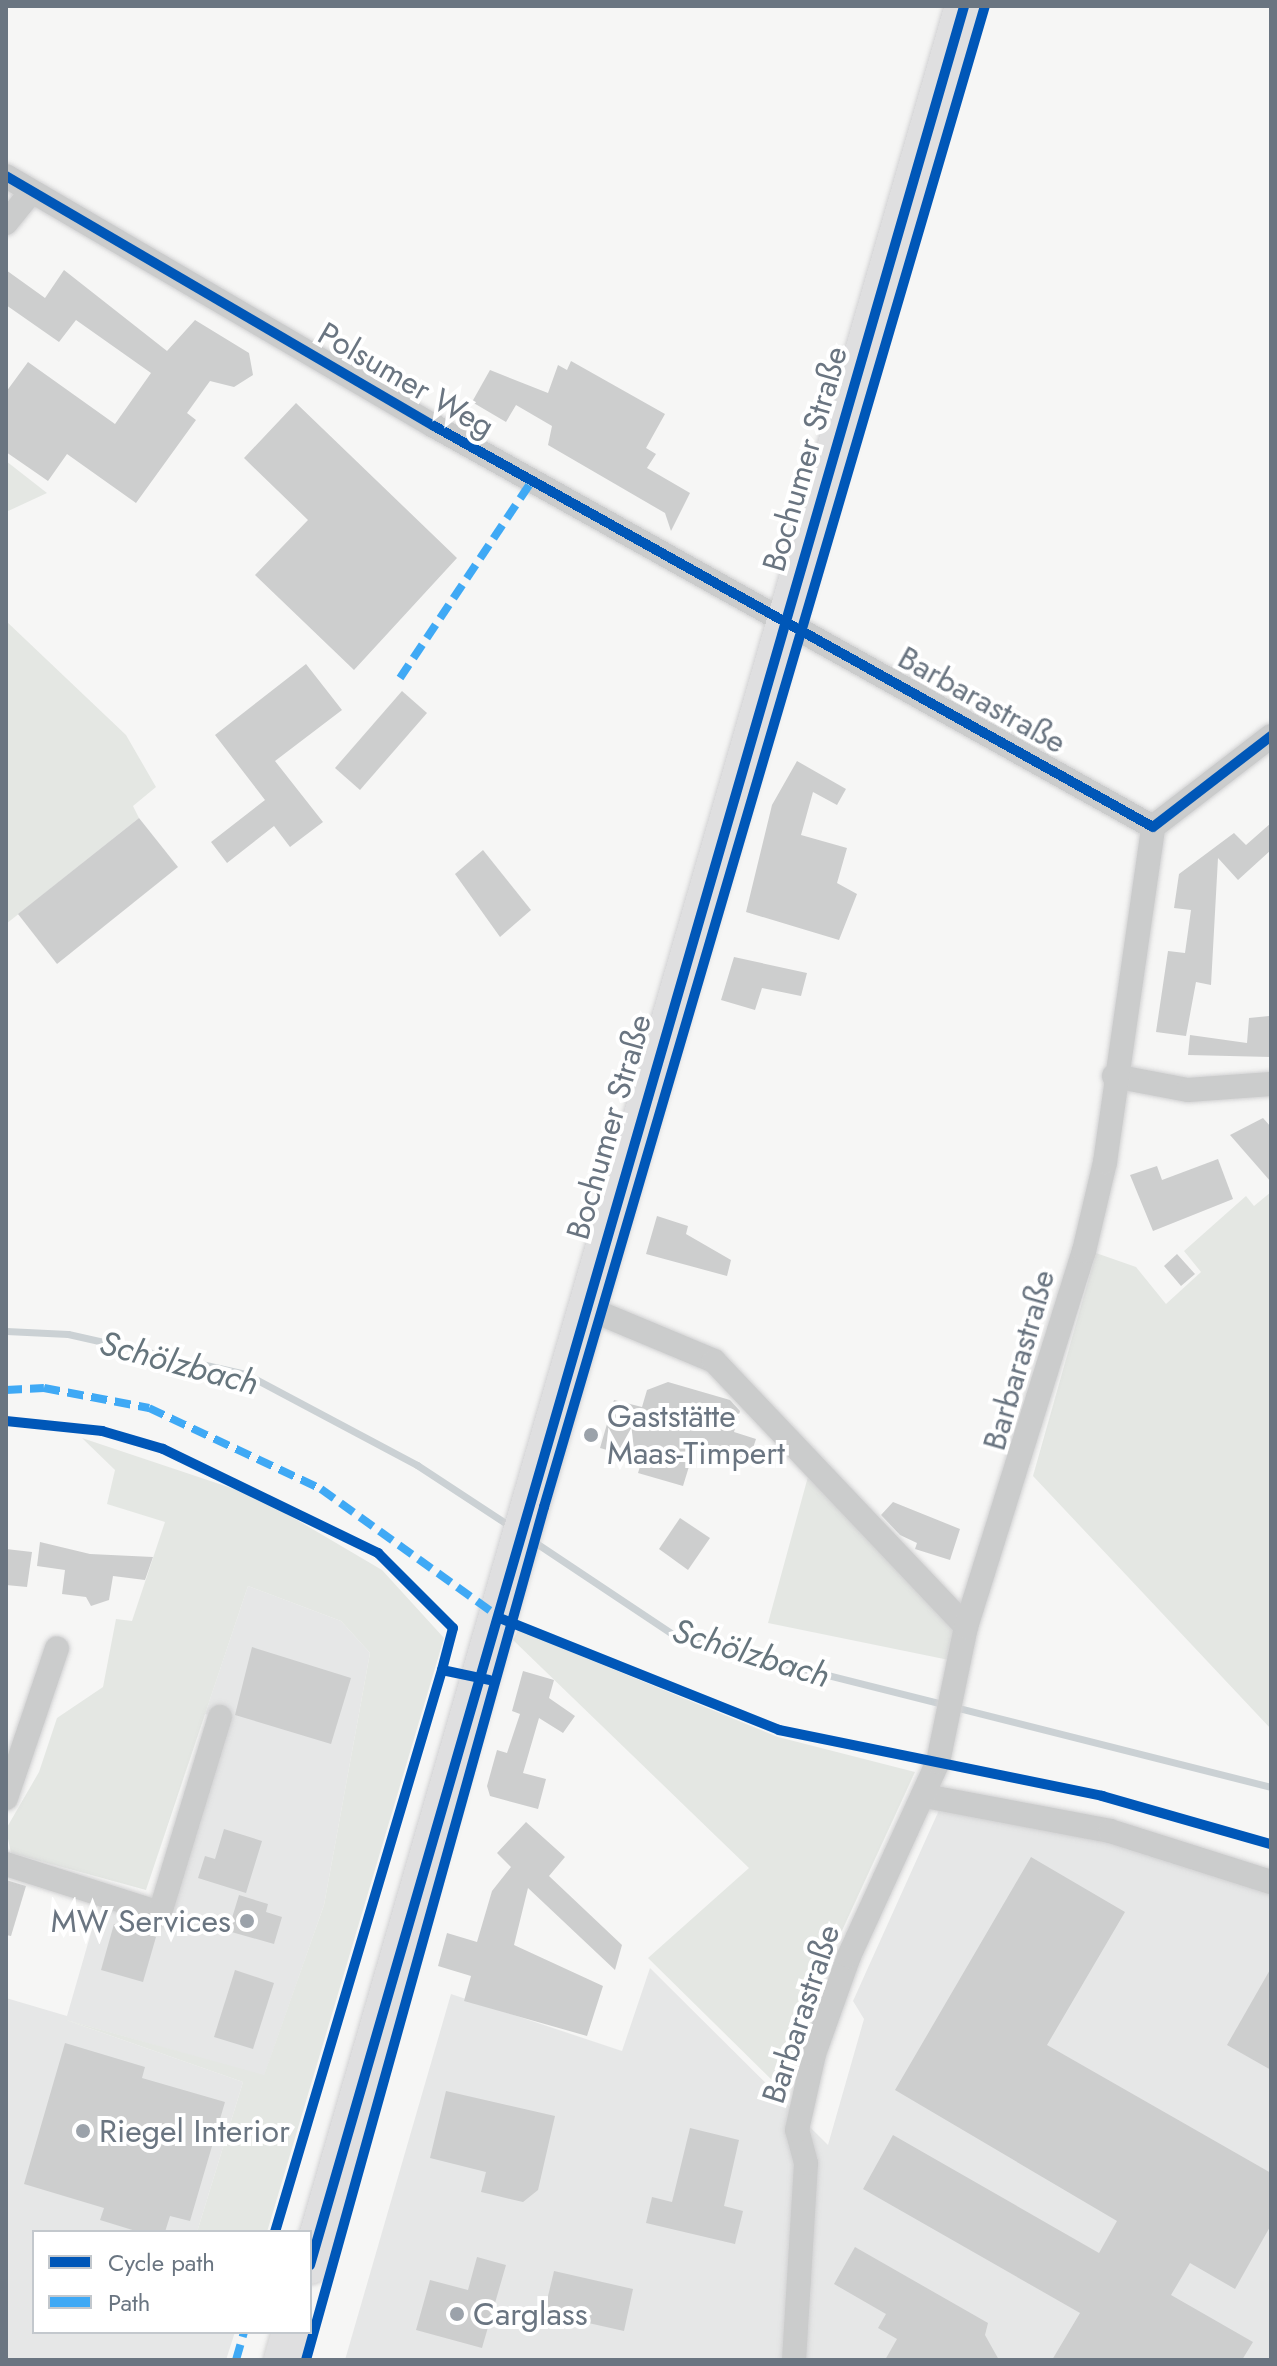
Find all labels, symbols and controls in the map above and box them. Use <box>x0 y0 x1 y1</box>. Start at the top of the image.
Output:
street label: Polsumer Weg <box>311 314 501 446</box>
street label: Bochumer Straße <box>755 342 855 576</box>
street label: Barbarastraße <box>891 638 1073 762</box>
street label: Bochumer Straße <box>559 1010 659 1244</box>
street label: Barbarastraße <box>975 1265 1063 1455</box>
water label: Schölzbach <box>95 1322 263 1404</box>
place label: Gaststätte Maas-Timpert <box>607 1398 785 1473</box>
marker: Gaststätte Maas-Timpert <box>582 1426 600 1444</box>
water label: Schölzbach <box>667 1610 835 1696</box>
place label: MW Services <box>51 1902 231 1940</box>
marker: MW Services <box>238 1912 256 1930</box>
street label: Barbarastraße <box>754 1920 848 2108</box>
place label: Riegel Interior <box>99 2112 290 2150</box>
marker: Riegel Interior <box>74 2122 92 2140</box>
legend <box>32 2230 312 2334</box>
text: Cycle path <box>108 2245 215 2280</box>
text: Path <box>108 2285 150 2320</box>
place label: Carglass <box>473 2295 588 2333</box>
marker: Carglass <box>448 2305 466 2323</box>

